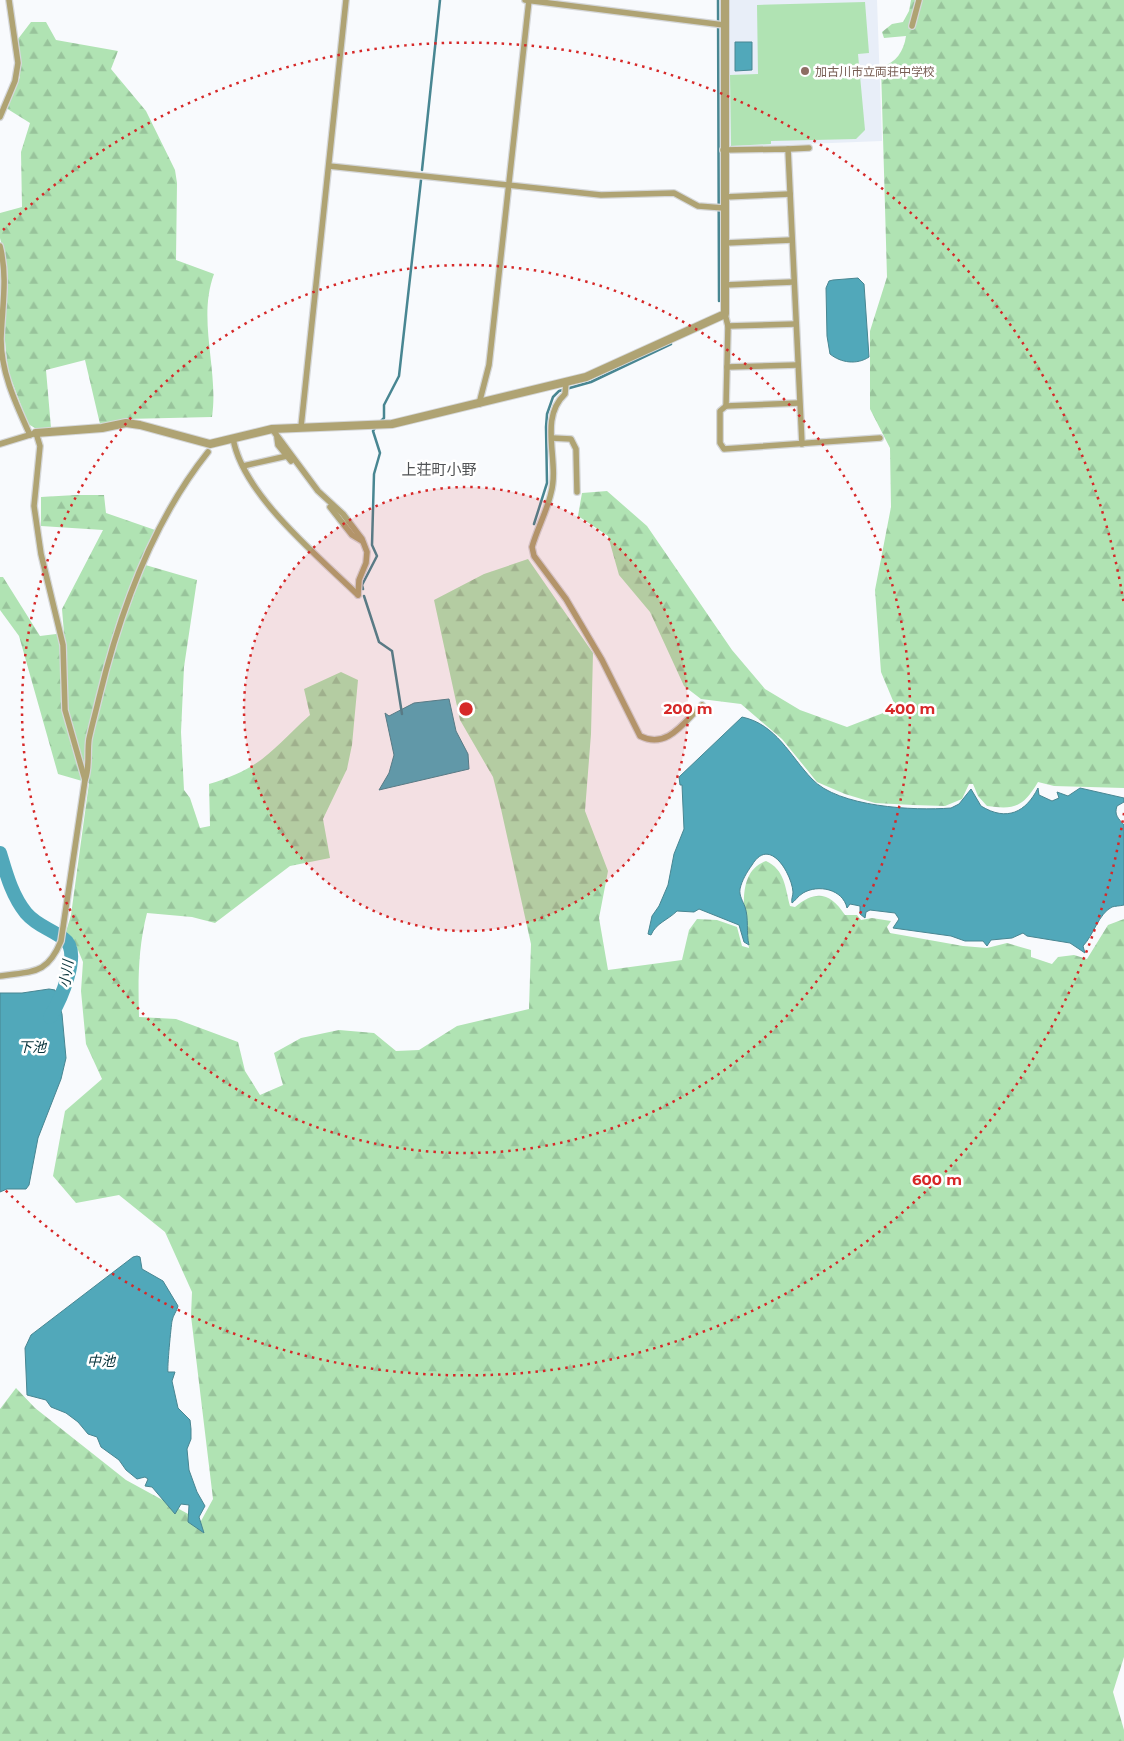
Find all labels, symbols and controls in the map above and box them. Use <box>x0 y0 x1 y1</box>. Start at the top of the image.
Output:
place label: 加古川市立両荘中学校 <box>815 64 935 79</box>
marker: 加古川市立両荘中学校 <box>799 65 811 77</box>
district label: 上荘町小野 <box>401 460 477 479</box>
text: 200 m <box>663 699 713 718</box>
text: 400 m <box>885 699 935 718</box>
centre of rings <box>457 700 475 718</box>
water label: 小川 <box>55 957 77 989</box>
water label: 下池 <box>18 1038 48 1056</box>
text: 600 m <box>912 1170 962 1189</box>
water label: 中池 <box>87 1352 117 1370</box>

